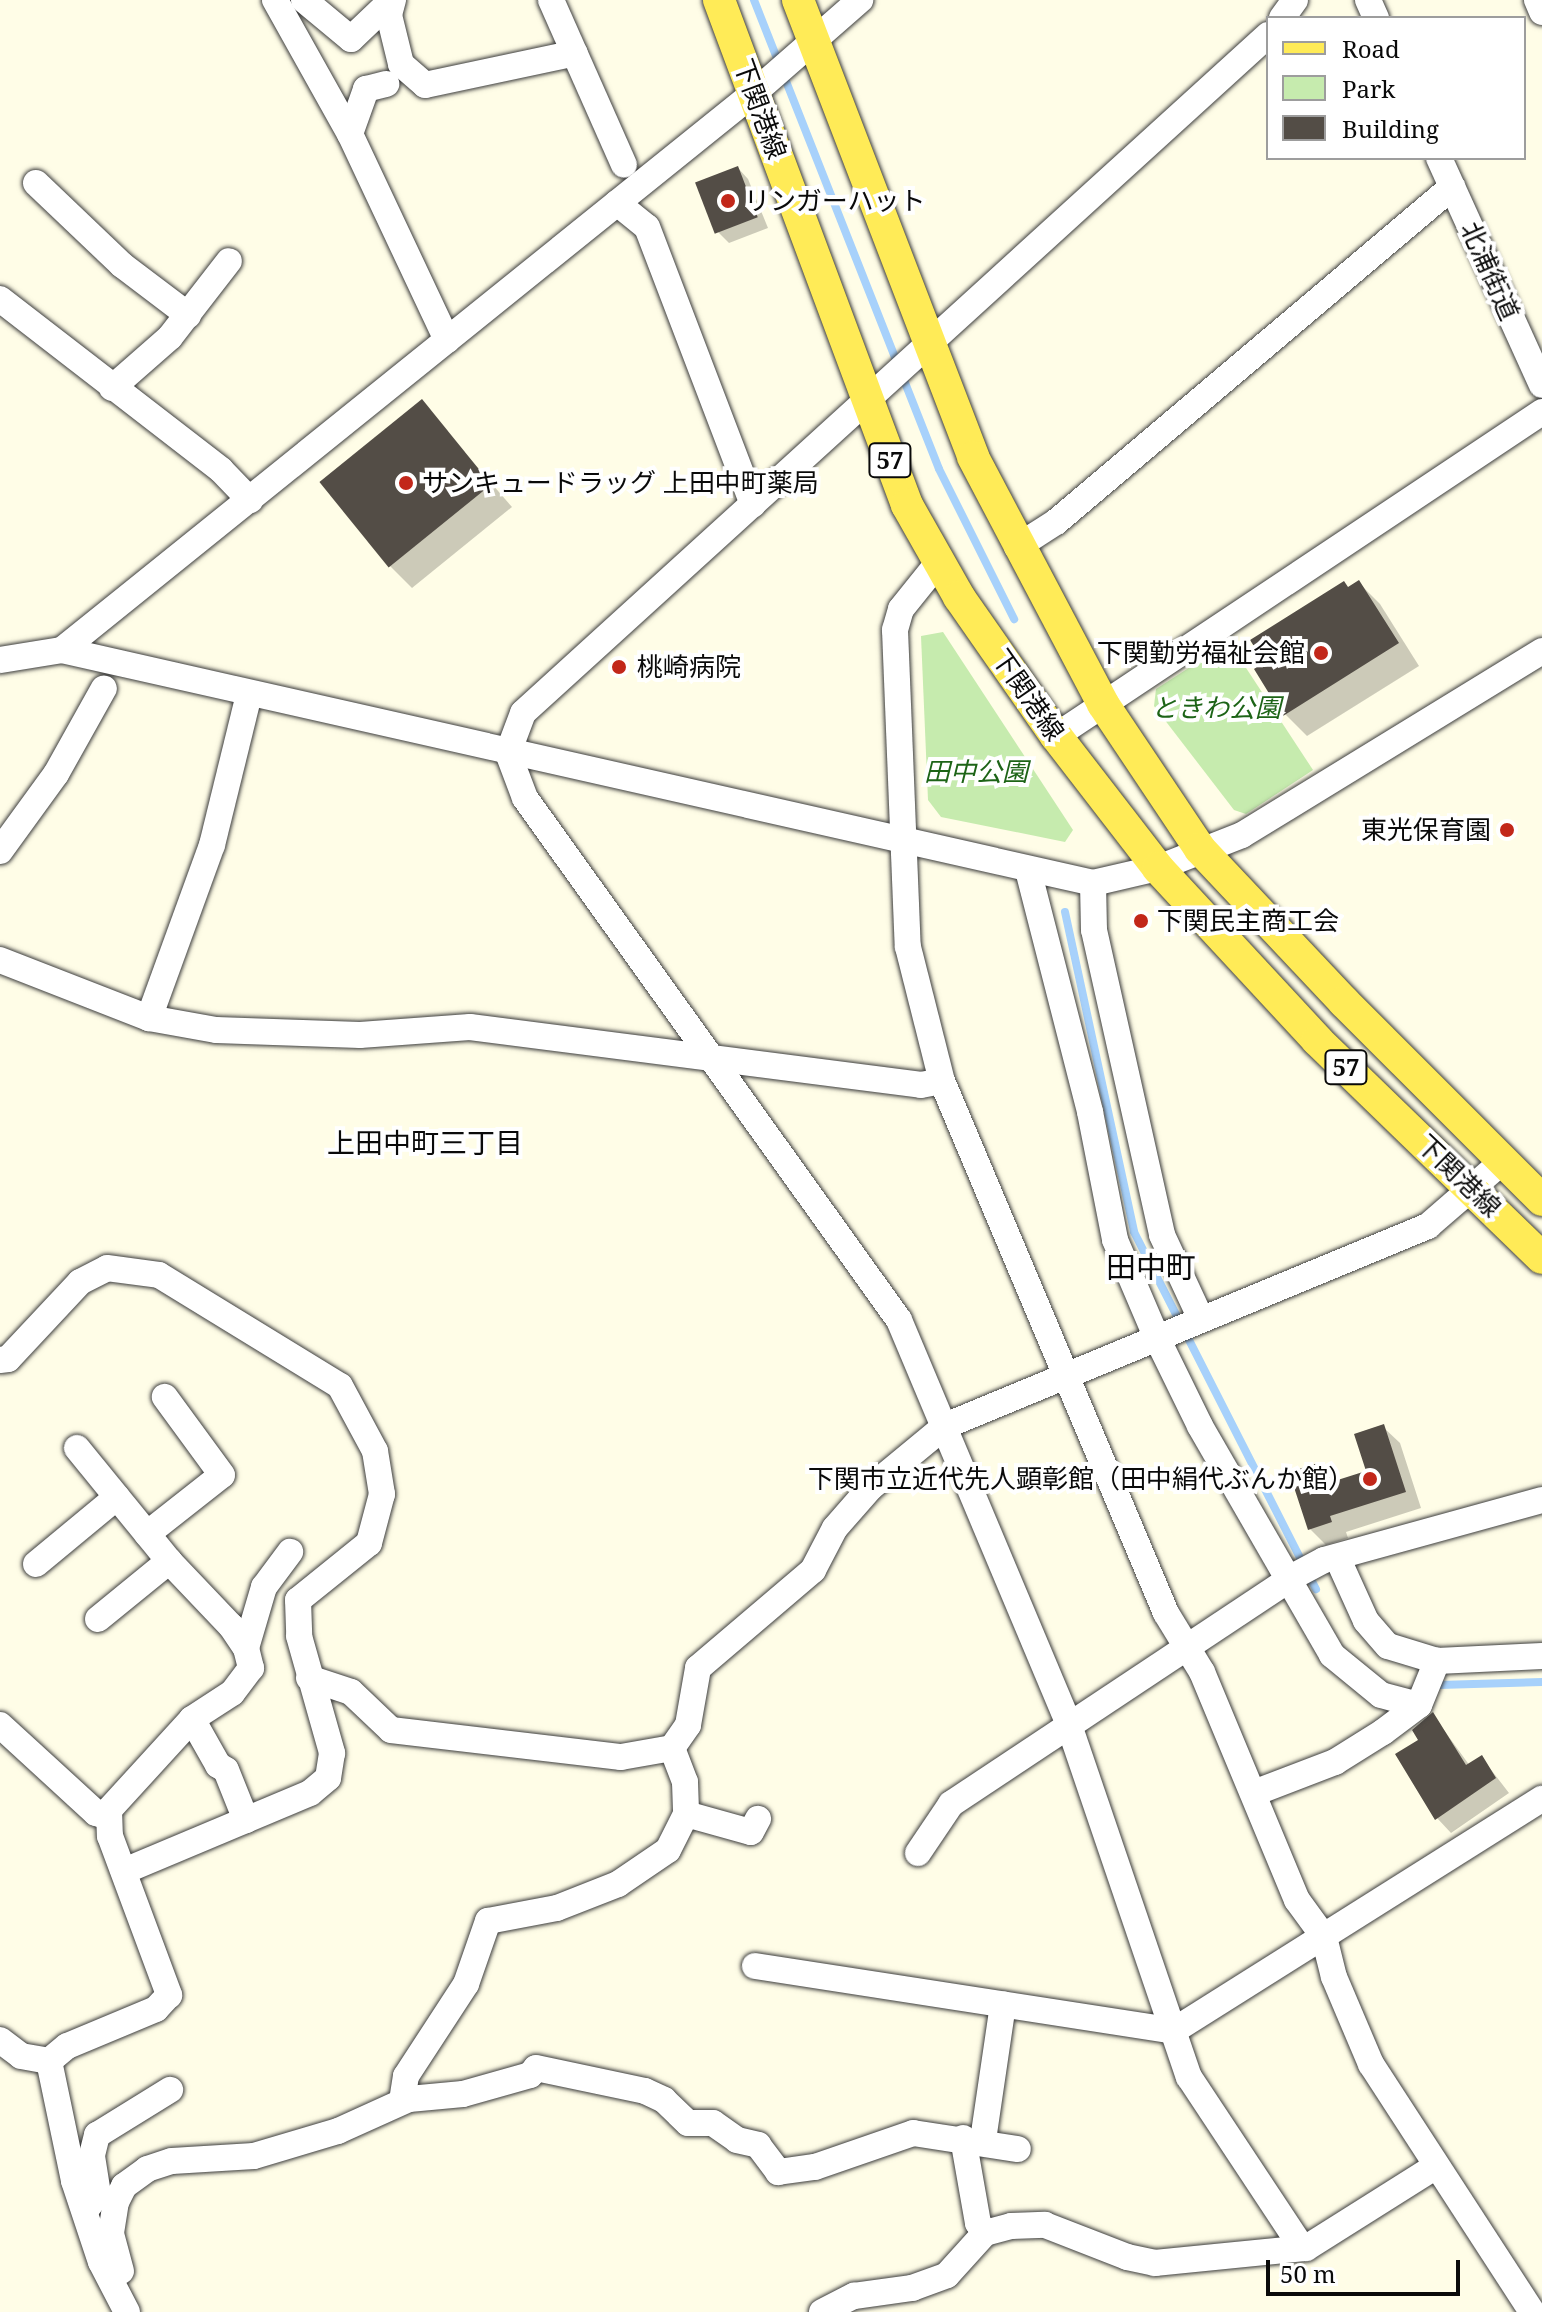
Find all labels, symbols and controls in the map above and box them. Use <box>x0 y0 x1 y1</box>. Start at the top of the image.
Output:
legend <box>1266 16 1526 160</box>
text: Road <box>1342 32 1400 65</box>
street label: 下関港線 <box>728 55 792 163</box>
text: Park <box>1342 72 1395 105</box>
text: Building <box>1342 112 1439 145</box>
place label: リンガーハット <box>744 185 926 217</box>
marker: リンガーハット <box>719 192 737 210</box>
street label: 北浦街道 <box>1455 217 1525 325</box>
road number: 57 <box>868 440 912 480</box>
place label: サンキュードラッグ 上田中町薬局 <box>422 467 819 499</box>
marker: サンキュードラッグ 上田中町薬局 <box>397 474 415 492</box>
place label: 下関勤労福祉会館 <box>1097 637 1305 669</box>
street label: 下関港線 <box>985 643 1071 747</box>
marker: 下関勤労福祉会館 <box>1312 644 1330 662</box>
place label: 桃崎病院 <box>637 651 741 683</box>
marker: 桃崎病院 <box>608 656 630 678</box>
park label: ときわ公園 <box>1151 692 1281 724</box>
park label: 田中公園 <box>924 756 1028 788</box>
place label: 東光保育園 <box>1361 814 1491 846</box>
marker: 東光保育園 <box>1498 821 1516 839</box>
place label: 下関民主商工会 <box>1157 905 1339 937</box>
marker: 下関民主商工会 <box>1132 912 1150 930</box>
road number: 57 <box>1324 1047 1368 1087</box>
district label: 上田中町三丁目 <box>327 1125 523 1159</box>
street label: 下関港線 <box>1411 1129 1507 1223</box>
district label: 田中町 <box>1106 1249 1196 1285</box>
place label: 下関市立近代先人顕彰館（田中絹代ぶんか館） <box>808 1463 1354 1495</box>
marker: 下関市立近代先人顕彰館（田中絹代ぶんか館） <box>1361 1470 1379 1488</box>
scale bar <box>1270 2244 1464 2294</box>
text: 50 m <box>1280 2257 1336 2290</box>

